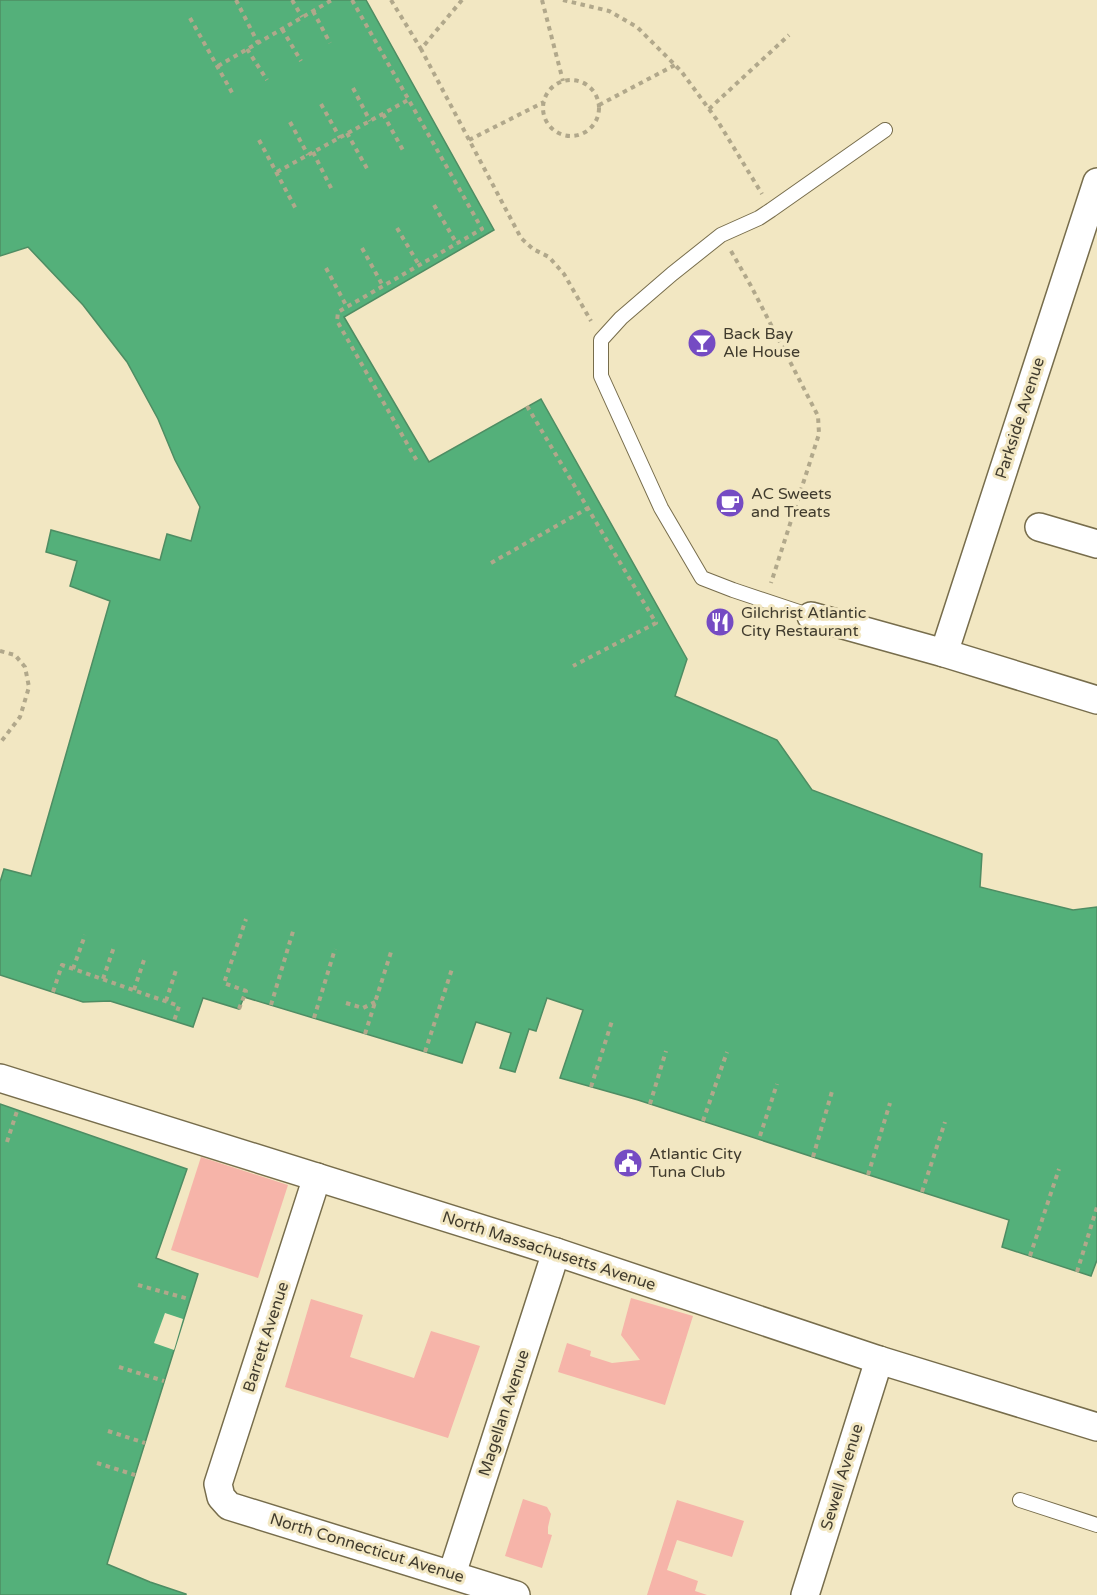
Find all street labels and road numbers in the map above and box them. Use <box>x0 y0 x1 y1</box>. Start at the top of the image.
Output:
street label: Parkside Avenue <box>991 355 1049 481</box>
street label: North Massachusetts Avenue <box>440 1207 658 1295</box>
street label: Barrett Avenue <box>239 1279 293 1395</box>
street label: Magellan Avenue <box>474 1347 534 1479</box>
street label: Sewell Avenue <box>816 1422 868 1532</box>
street label: North Connecticut Avenue <box>267 1509 467 1587</box>

